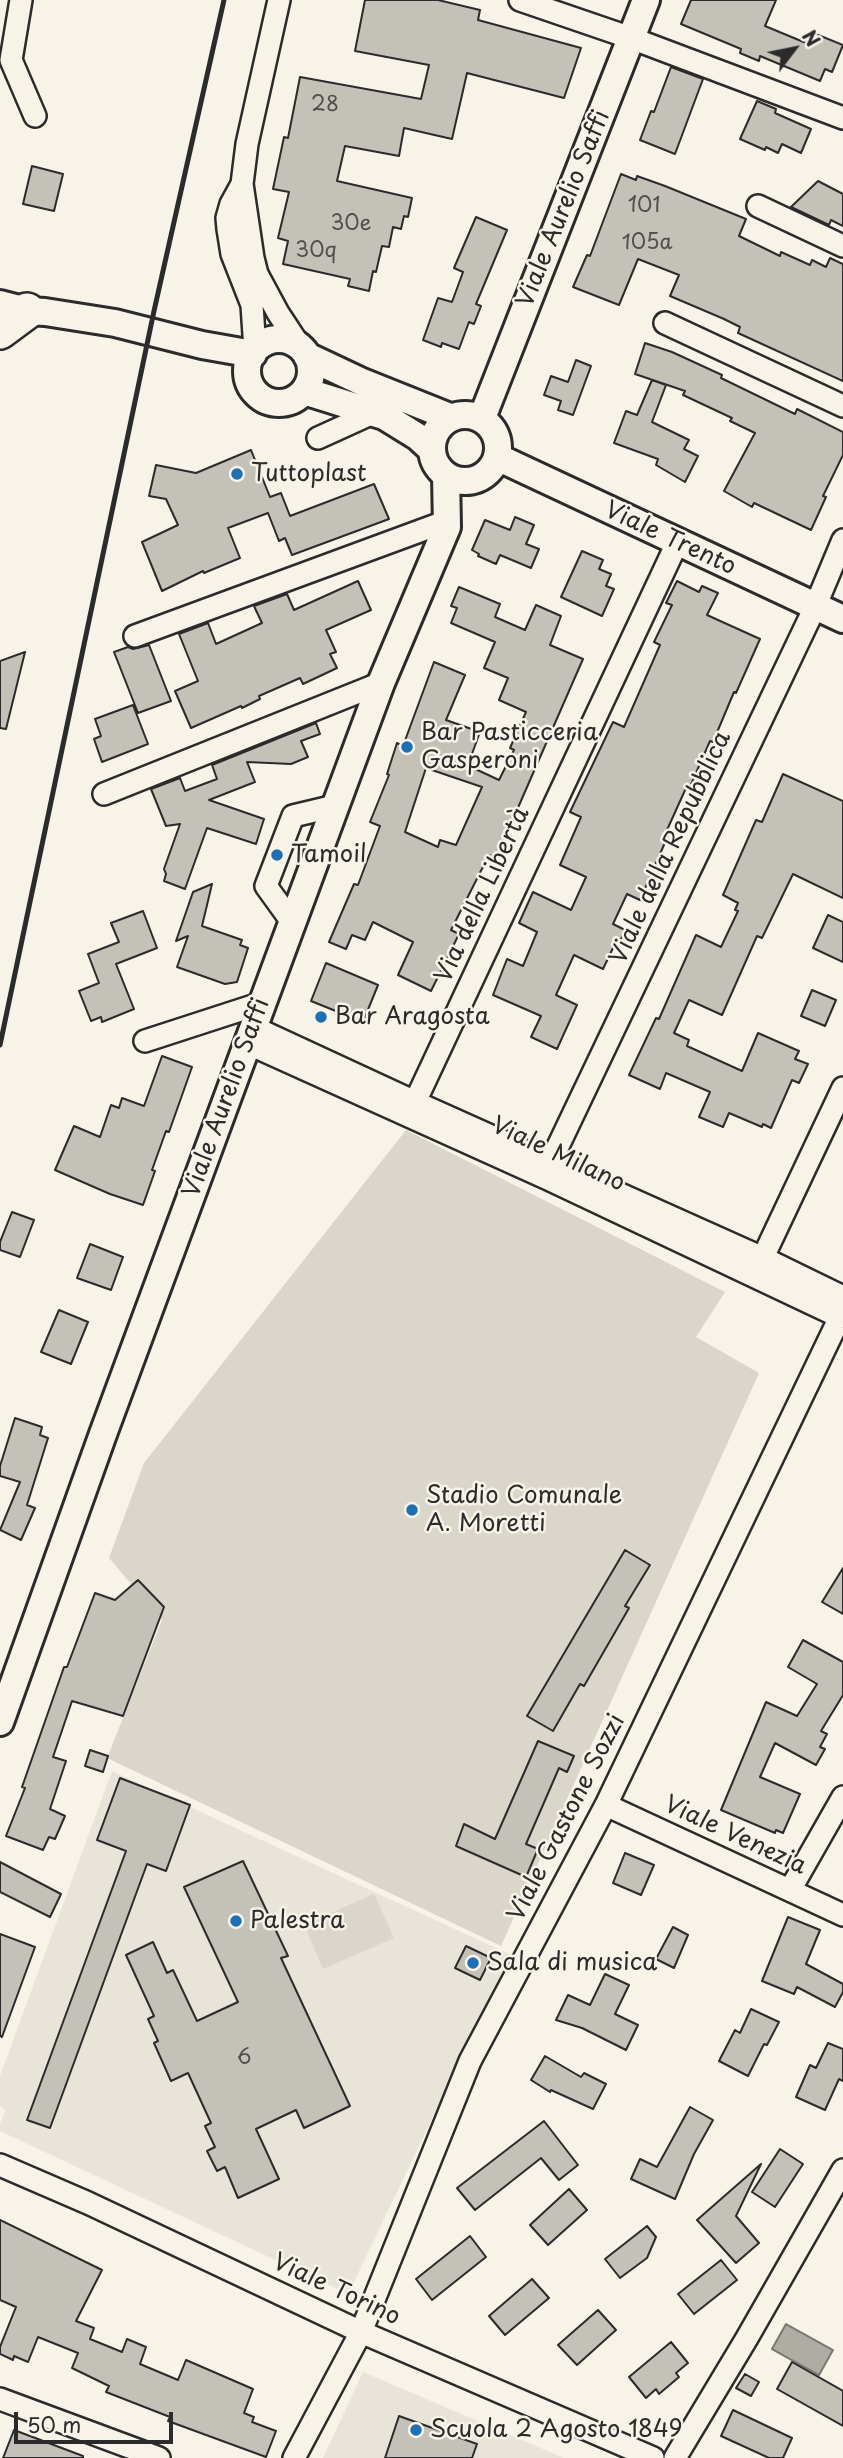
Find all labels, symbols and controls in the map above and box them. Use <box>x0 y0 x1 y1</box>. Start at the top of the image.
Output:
north arrow <box>759 14 829 84</box>
text: N <box>796 24 828 52</box>
house number: 28 <box>311 92 339 118</box>
street label: Viale Aurelio Saffi <box>511 106 617 312</box>
house number: 101 <box>628 193 660 219</box>
house number: 30e <box>330 211 372 237</box>
house number: 105a <box>622 230 672 256</box>
house number: 30q <box>295 238 337 264</box>
place label: Tuttoplast <box>251 460 366 488</box>
marker: Tuttoplast <box>229 466 245 482</box>
street label: Viale Trento <box>600 496 740 582</box>
place label: Bar Pasticceria Gasperoni <box>421 719 598 775</box>
street label: Viale della Repubblica <box>604 727 738 969</box>
marker: Bar Pasticceria Gasperoni <box>399 739 415 755</box>
street label: Via della Libertà <box>430 803 536 987</box>
place label: Tamoil <box>291 841 367 869</box>
marker: Tamoil <box>269 847 285 863</box>
street label: Viale Aurelio Saffi <box>178 994 276 1202</box>
place label: Bar Aragosta <box>335 1003 490 1031</box>
marker: Bar Aragosta <box>313 1009 329 1025</box>
street label: Viale Milano <box>487 1112 629 1198</box>
place label: Stadio Comunale A. Moretti <box>426 1482 622 1538</box>
marker: Stadio Comunale A. Moretti <box>404 1502 420 1518</box>
street label: Viale Gastone Sozzi <box>502 1710 632 1926</box>
street label: Viale Venezia <box>659 1790 811 1882</box>
place label: Palestra <box>250 1907 345 1935</box>
marker: Palestra <box>228 1913 244 1929</box>
place label: Sala di musica <box>487 1949 657 1977</box>
marker: Sala di musica <box>465 1955 481 1971</box>
house number: 6 <box>237 2045 251 2071</box>
street label: Viale Torino <box>268 2248 404 2332</box>
scale bar <box>18 2398 177 2442</box>
text: 50 m <box>27 2408 81 2440</box>
place label: Scuola 2 Agosto 1849 <box>430 2416 683 2444</box>
marker: Scuola 2 Agosto 1849 <box>408 2422 424 2438</box>

